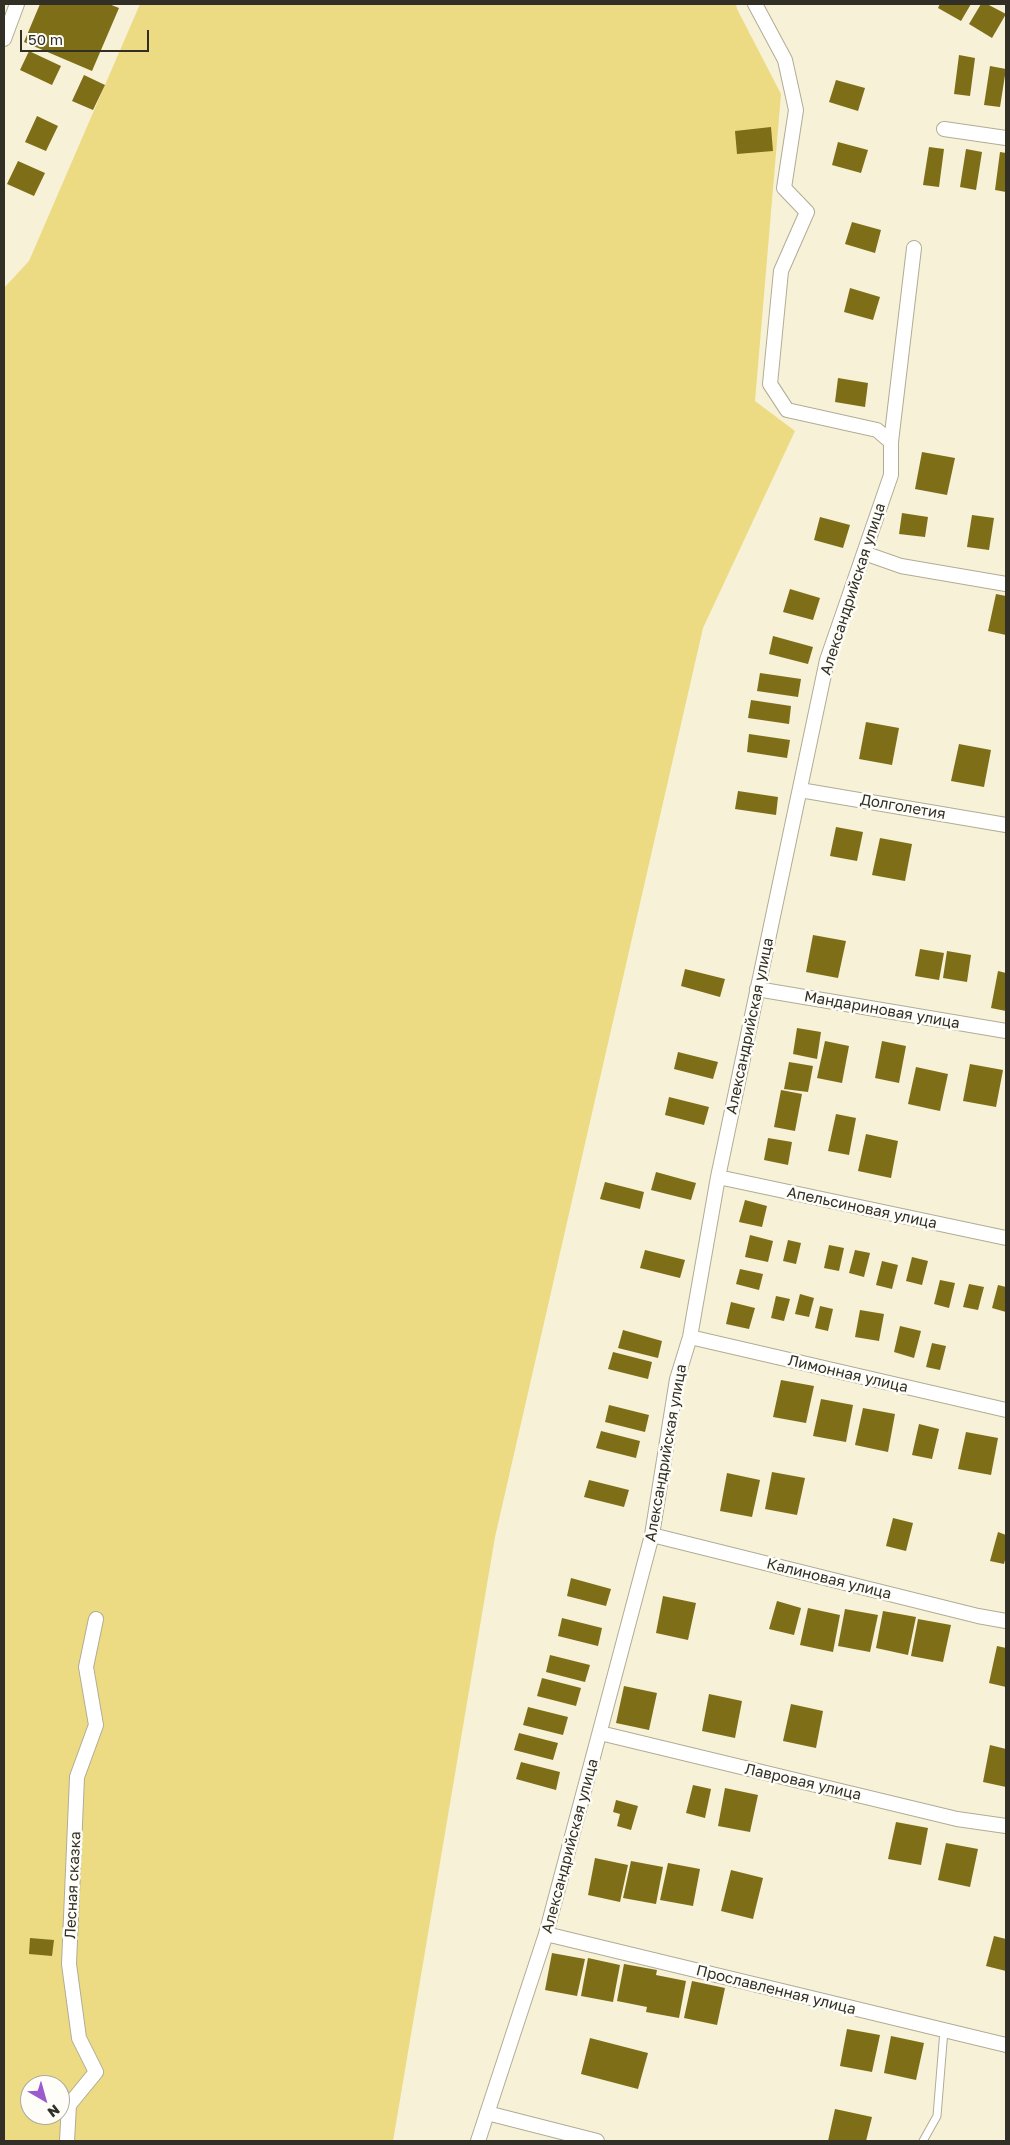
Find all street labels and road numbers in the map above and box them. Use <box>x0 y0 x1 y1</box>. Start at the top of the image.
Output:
street label: Александрийская улица <box>817 501 889 677</box>
street label: Долголетия <box>859 791 947 823</box>
street label: Александрийская улица <box>722 936 778 1116</box>
street label: Мандариновая улица <box>803 987 961 1033</box>
street label: Апельсиновая улица <box>785 1183 939 1233</box>
street label: Лимонная улица <box>786 1351 910 1397</box>
street label: Александрийская улица <box>642 1363 690 1543</box>
street label: Калиновая улица <box>765 1555 893 1603</box>
street label: Александрийская улица <box>538 1757 602 1935</box>
street label: Лавровая улица <box>743 1760 863 1804</box>
street label: Лесная сказка <box>61 1831 85 1939</box>
street label: Прославленная улица <box>694 1961 858 2019</box>

